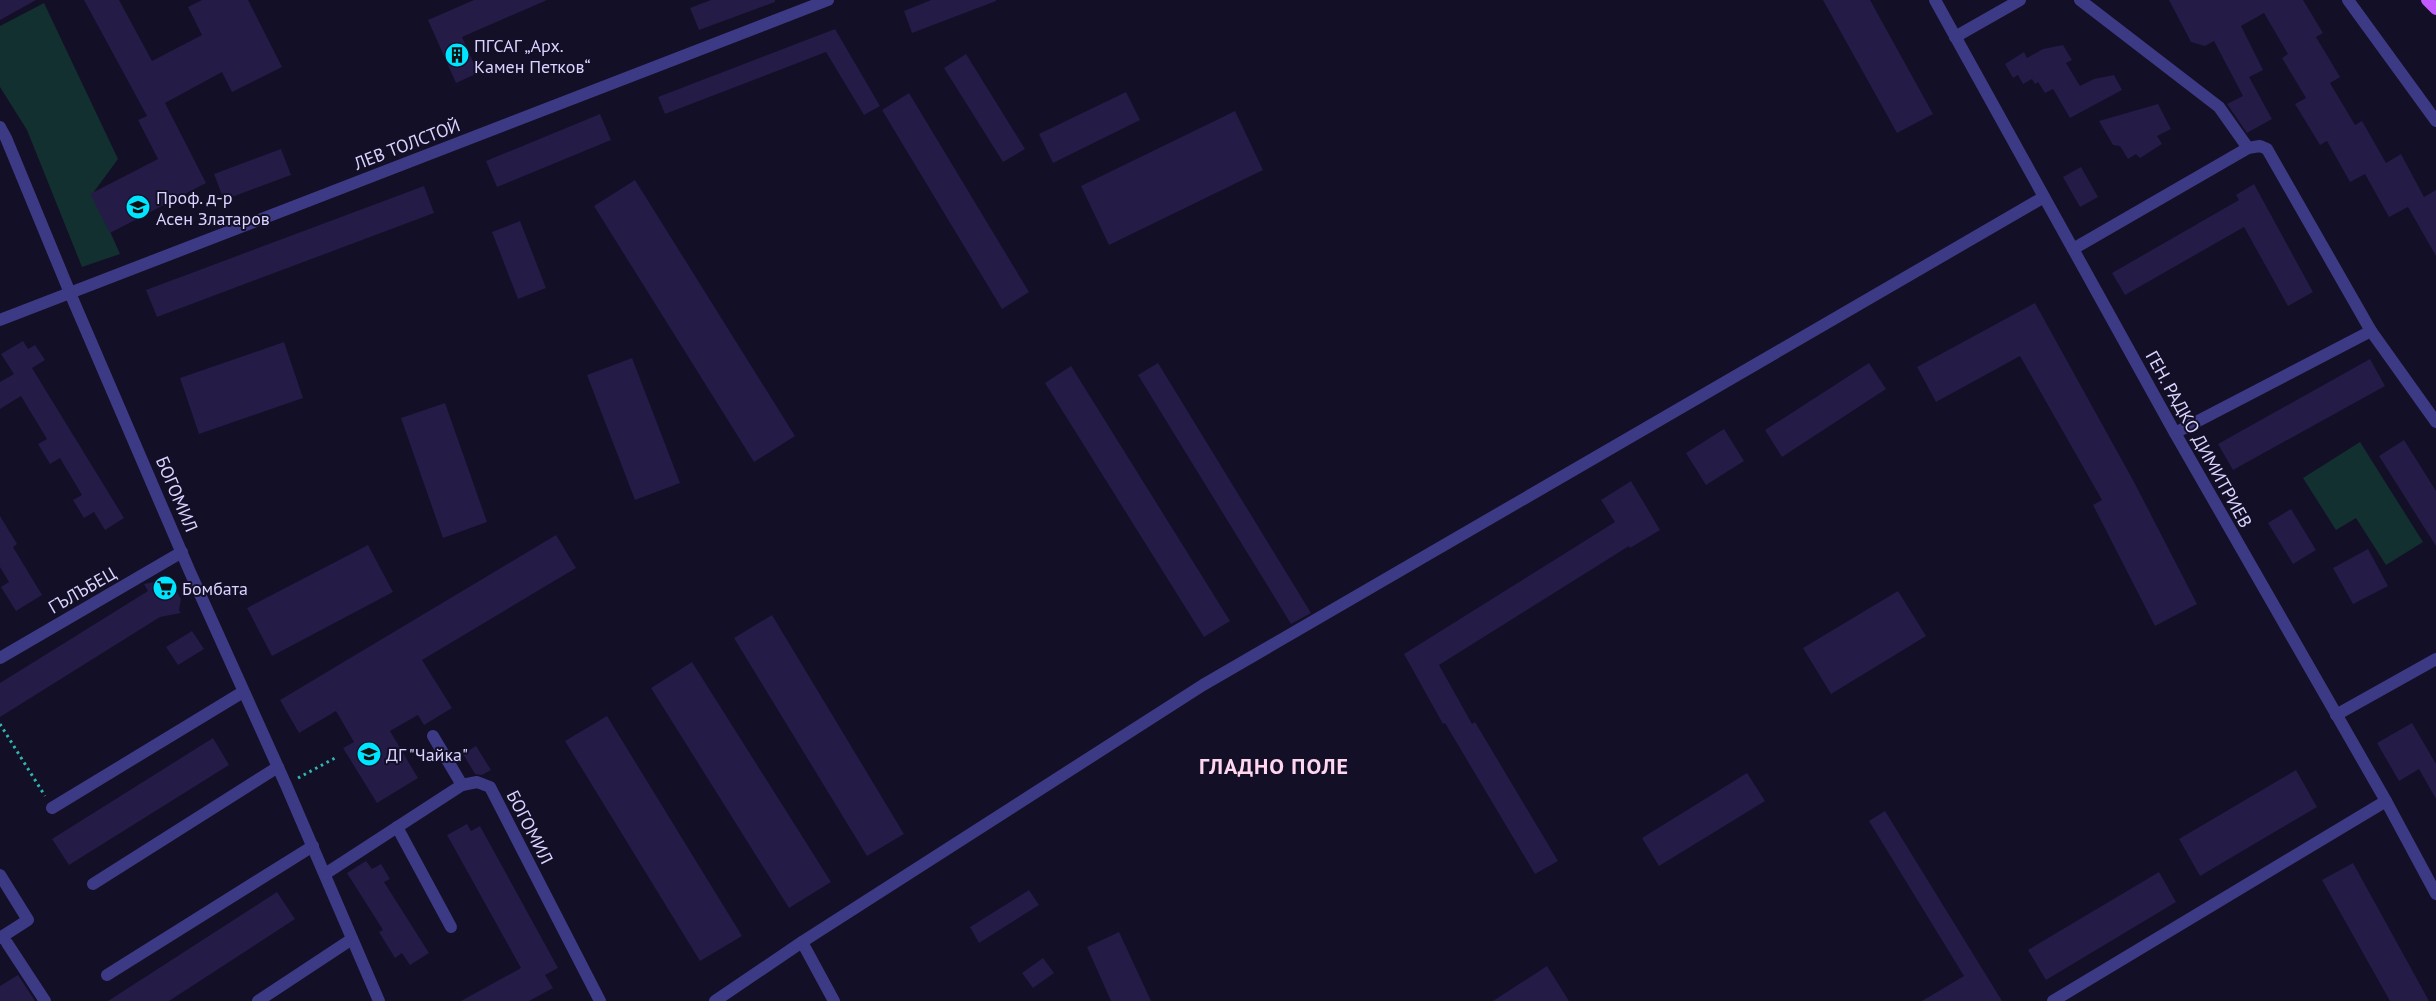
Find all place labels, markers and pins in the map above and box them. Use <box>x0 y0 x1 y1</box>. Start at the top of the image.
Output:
place label: ПГСАГ „Арх. Камен Петков“ <box>474 34 591 78</box>
building icon: ПГСАГ „Арх. Камен Петков“ <box>444 42 470 68</box>
place label: Проф. д-р Асен Златаров <box>156 186 270 230</box>
school or university icon: Проф. д-р Асен Златаров <box>125 194 151 220</box>
supermarket icon: Бомбата <box>152 575 178 601</box>
place label: Бомбата <box>182 577 248 600</box>
school or university icon: ДГ "Чайка" <box>356 741 382 767</box>
place label: ДГ "Чайка" <box>386 743 468 766</box>

